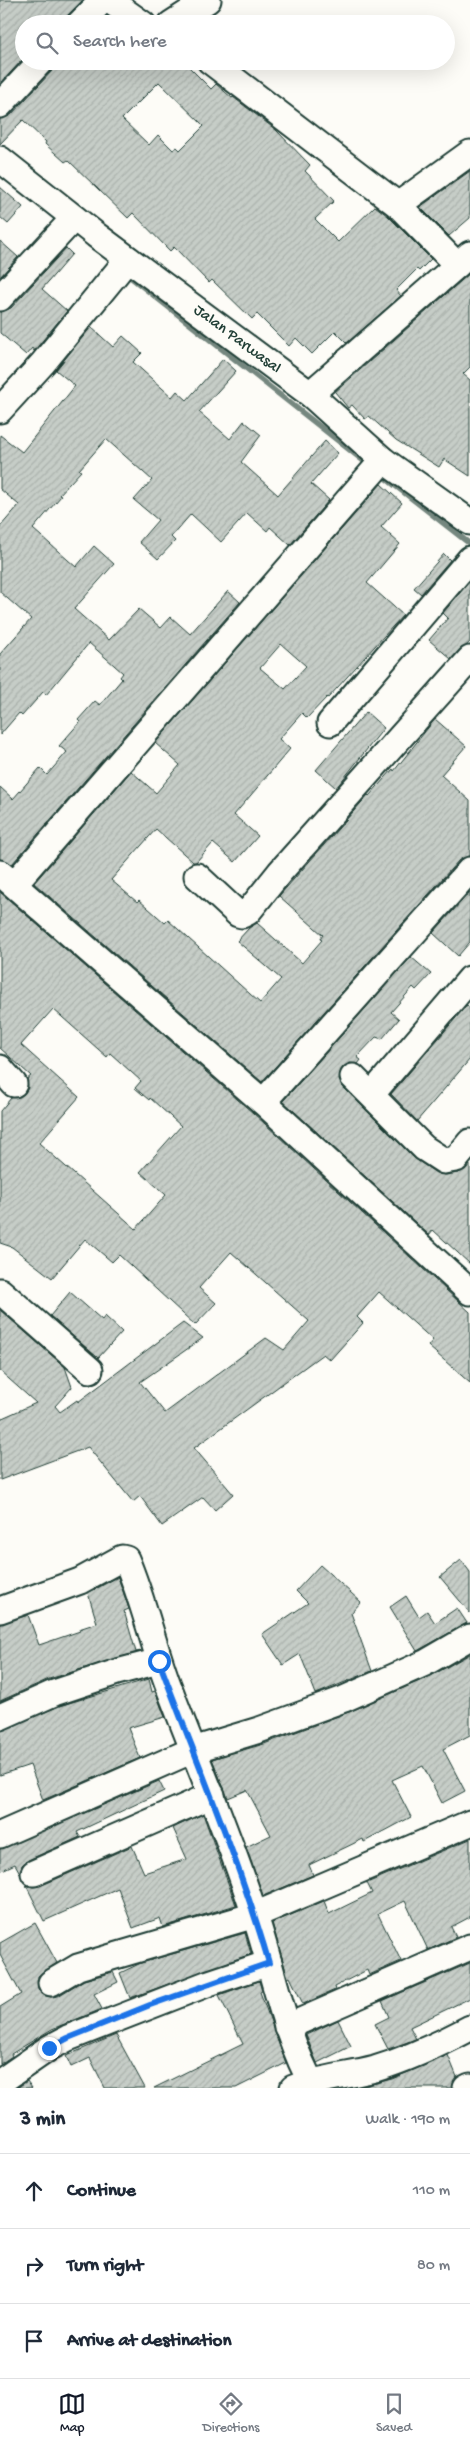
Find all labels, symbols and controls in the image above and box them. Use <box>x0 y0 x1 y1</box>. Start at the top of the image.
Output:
search box <box>15 15 455 70</box>
icon: search <box>33 29 61 57</box>
text: Search here <box>73 31 167 54</box>
street label: Jalan Parwasal <box>189 301 284 378</box>
route start <box>148 1650 171 1673</box>
route end <box>38 2037 61 2060</box>
text: 3 min <box>20 2108 65 2133</box>
text: Walk · 190 m <box>366 2111 450 2130</box>
icon: ahead <box>20 2177 48 2205</box>
text: Continue <box>67 2180 136 2203</box>
text: 110 m <box>413 2182 450 2201</box>
icon: right <box>20 2252 48 2280</box>
text: Turn right <box>67 2255 143 2278</box>
text: 80 m <box>417 2257 450 2276</box>
icon: arrive <box>20 2327 48 2355</box>
text: Arrive at destination <box>67 2330 231 2353</box>
tab: Map <box>58 2390 86 2437</box>
tab: Directions <box>203 2390 260 2437</box>
tab: Saved <box>376 2390 412 2437</box>

